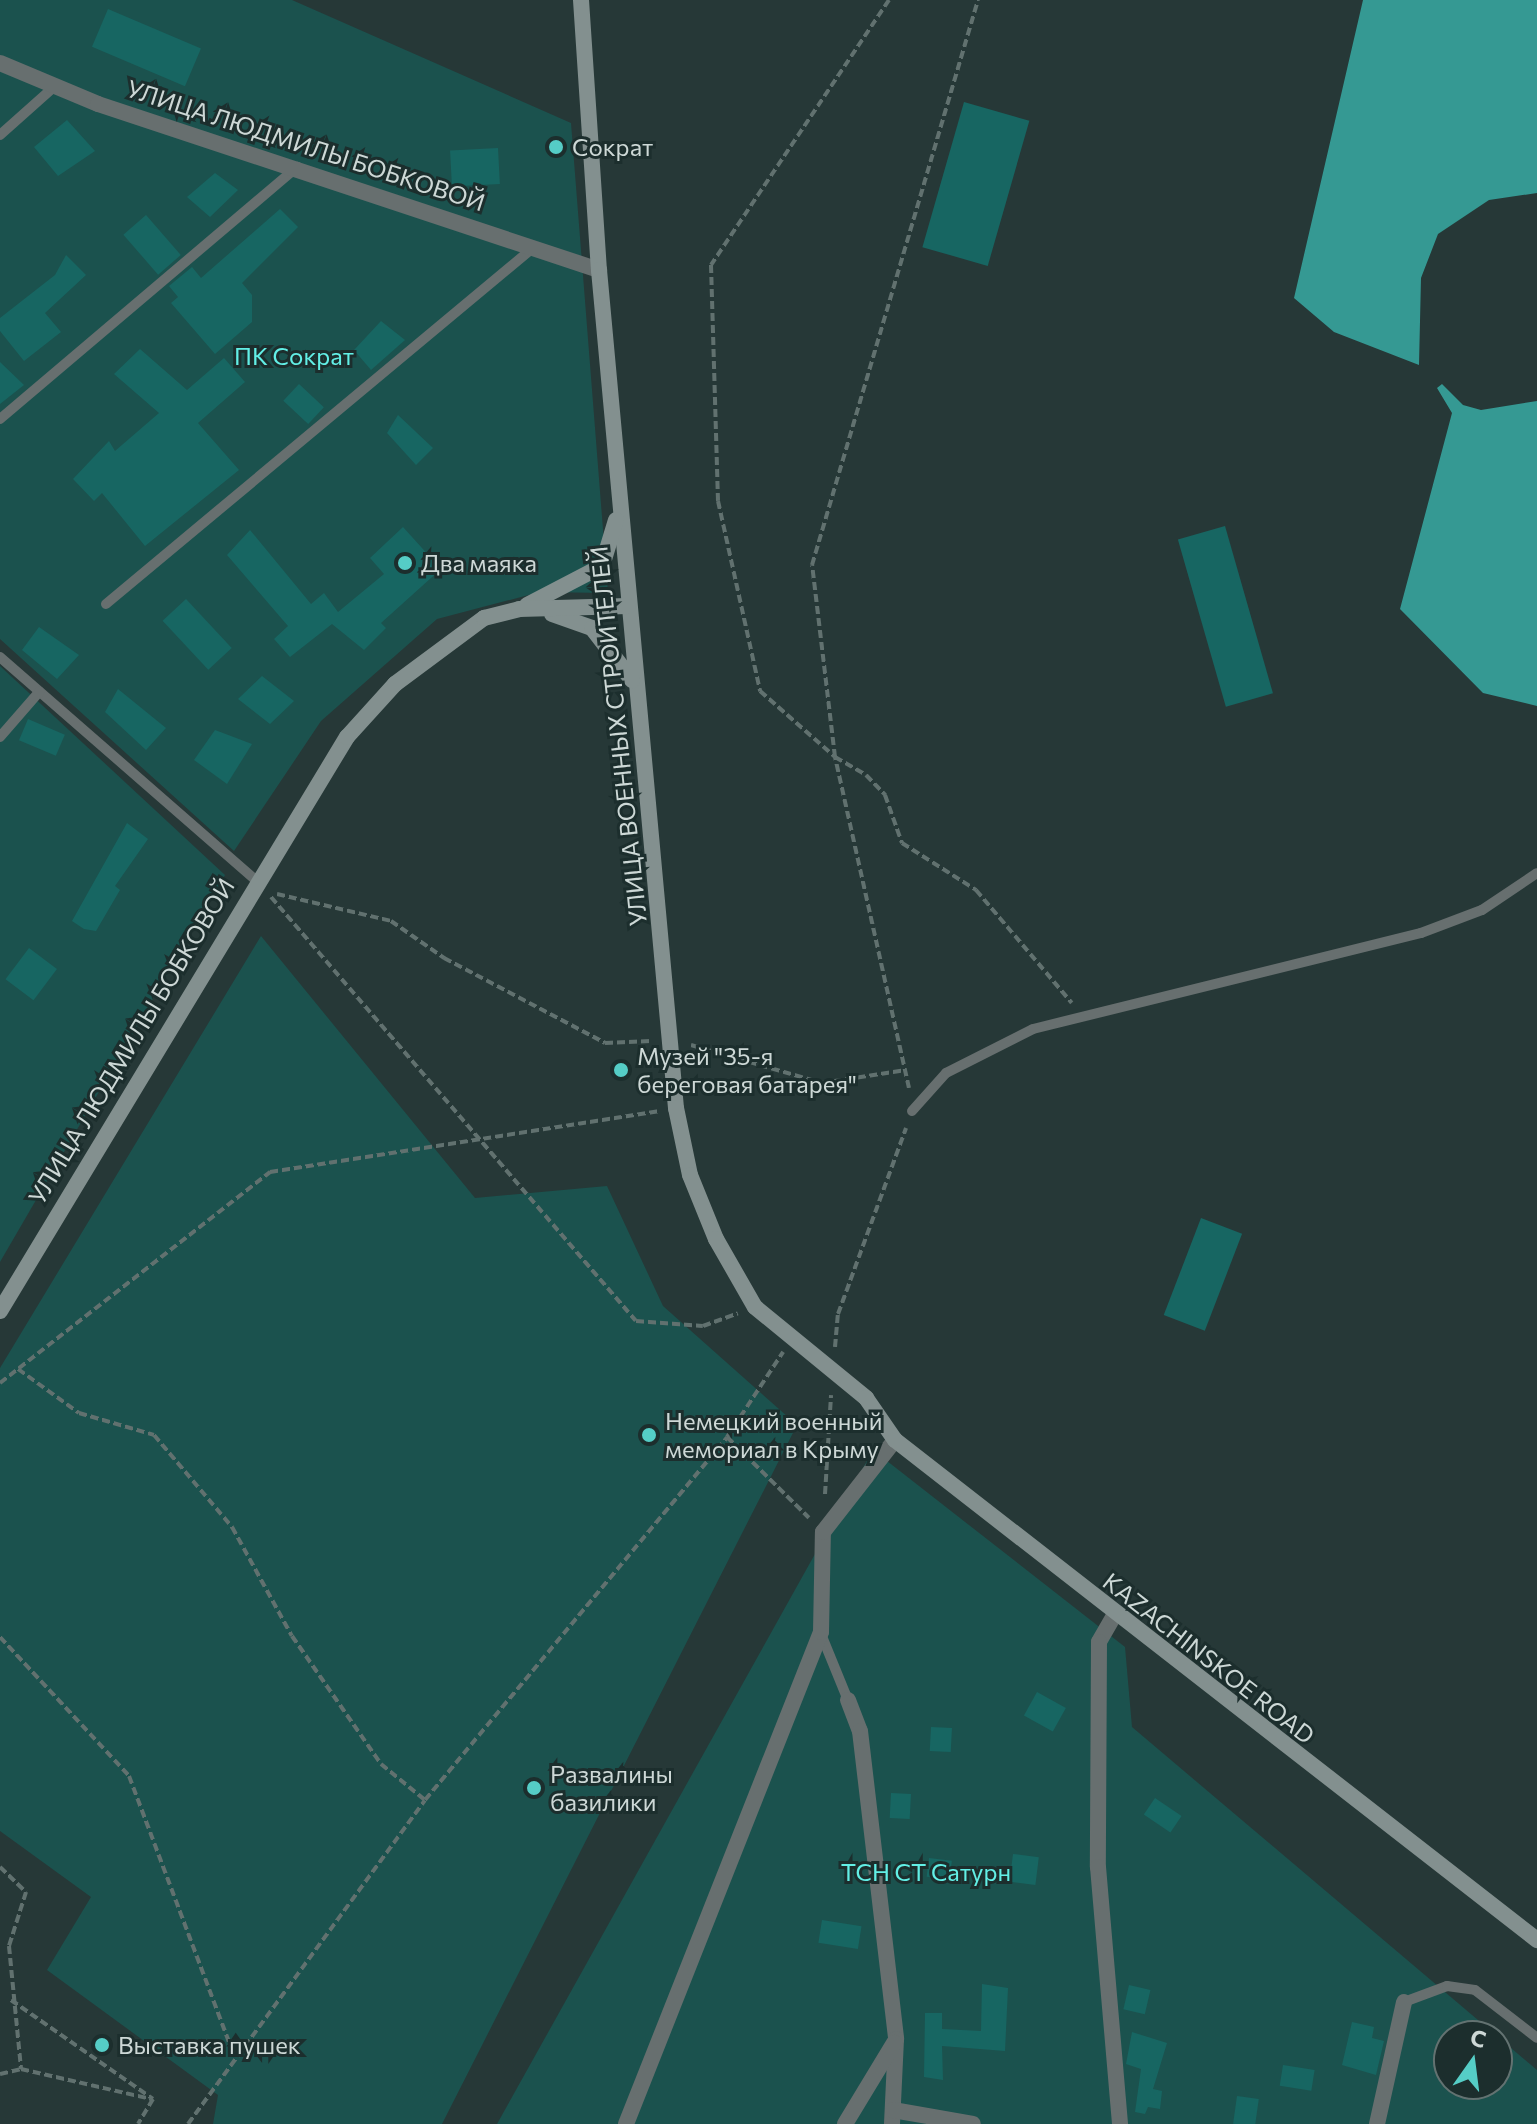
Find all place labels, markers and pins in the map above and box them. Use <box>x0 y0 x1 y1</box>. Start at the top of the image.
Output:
place label: Сократ <box>572 133 653 161</box>
marker: Сократ <box>547 138 565 156</box>
place label: Два маяка <box>421 549 537 577</box>
marker: Два маяка <box>396 554 414 572</box>
place label: Музей "35-я береговая батарея" <box>637 1042 857 1098</box>
marker: Музей "35-я береговая батарея" <box>612 1061 630 1079</box>
place label: Немецкий военный мемориал в Крыму <box>665 1407 882 1463</box>
marker: Немецкий военный мемориал в Крыму <box>640 1426 658 1444</box>
place label: Развалины базилики <box>550 1760 673 1816</box>
marker: Развалины базилики <box>525 1779 543 1797</box>
place label: Выставка пушек <box>118 2031 301 2059</box>
marker: Выставка пушек <box>93 2036 111 2054</box>

